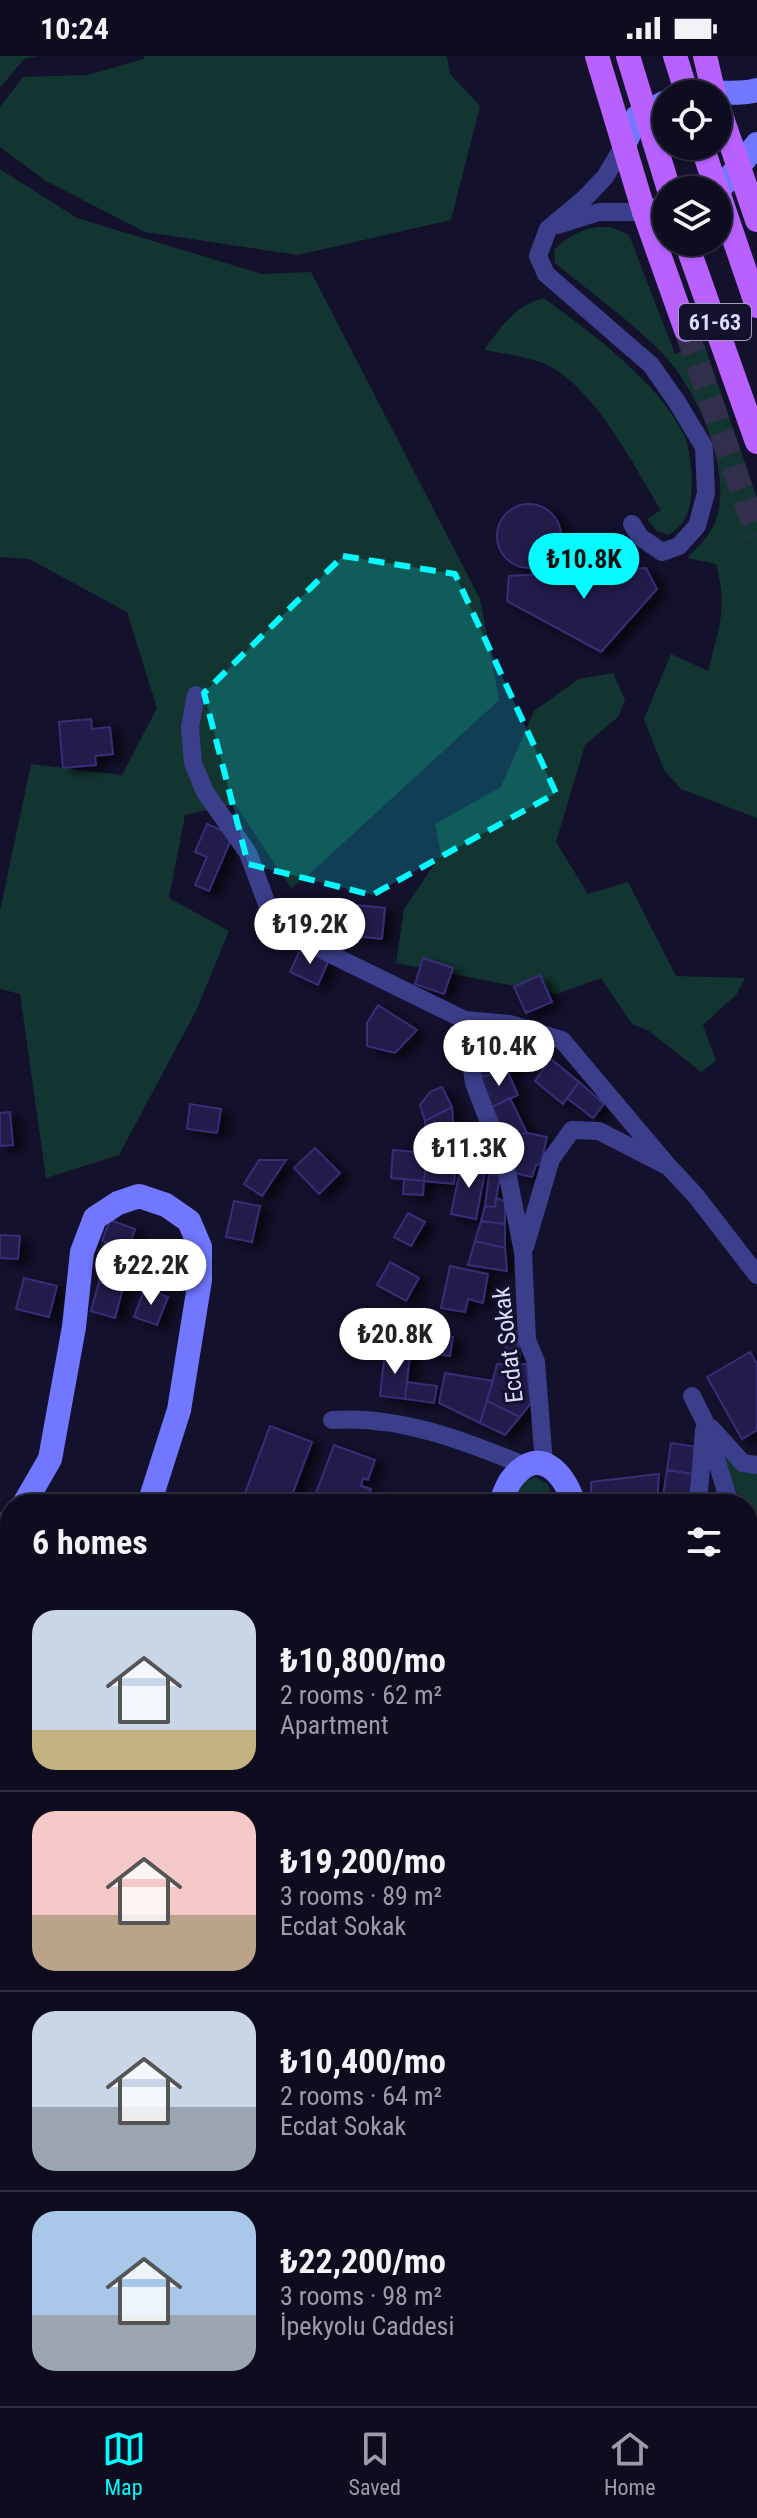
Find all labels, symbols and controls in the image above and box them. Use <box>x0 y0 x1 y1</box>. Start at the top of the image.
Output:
text: 10:24 <box>40 11 109 46</box>
map controls <box>652 80 732 256</box>
button: locate <box>652 80 732 160</box>
button: layers <box>652 176 732 256</box>
road number: 61-63 <box>679 304 751 340</box>
pin: ₺10.8K <box>519 533 649 601</box>
text: ₺10.8K <box>546 544 622 574</box>
pin: ₺19.2K <box>245 898 375 966</box>
text: ₺19.2K <box>272 909 348 939</box>
pin: ₺10.4K <box>434 1020 564 1088</box>
text: ₺10.4K <box>461 1031 537 1061</box>
pin: ₺11.3K <box>404 1122 534 1190</box>
text: ₺11.3K <box>431 1133 507 1163</box>
pin: ₺22.2K <box>86 1239 216 1307</box>
text: ₺22.2K <box>113 1250 189 1280</box>
street label: Ecdat Sokak <box>487 1285 529 1404</box>
pin: ₺20.8K <box>330 1308 460 1376</box>
text: ₺20.8K <box>357 1319 433 1349</box>
icon: filters <box>682 1520 726 1564</box>
text: 6 homes <box>32 1522 148 1562</box>
text: ₺10,800/mo <box>280 1640 446 1680</box>
icon: home <box>96 1642 192 1738</box>
text: 2 rooms · 62 m² <box>280 1680 442 1710</box>
text: Apartment <box>280 1710 389 1740</box>
text: ₺19,200/mo <box>280 1841 446 1881</box>
icon: home <box>96 1843 192 1939</box>
text: 3 rooms · 89 m² <box>280 1881 442 1911</box>
text: Ecdat Sokak <box>280 1911 406 1941</box>
text: ₺10,400/mo <box>280 2041 446 2081</box>
icon: home <box>96 2043 192 2139</box>
text: 2 rooms · 64 m² <box>280 2081 442 2111</box>
text: Ecdat Sokak <box>280 2111 406 2141</box>
text: ₺22,200/mo <box>280 2241 446 2281</box>
icon: home <box>96 2243 192 2339</box>
text: 3 rooms · 98 m² <box>280 2281 442 2311</box>
text: İpekyolu Caddesi <box>280 2311 454 2341</box>
tab: Map <box>102 2427 146 2500</box>
tab: Saved <box>349 2427 401 2500</box>
tab: Home <box>604 2427 655 2500</box>

